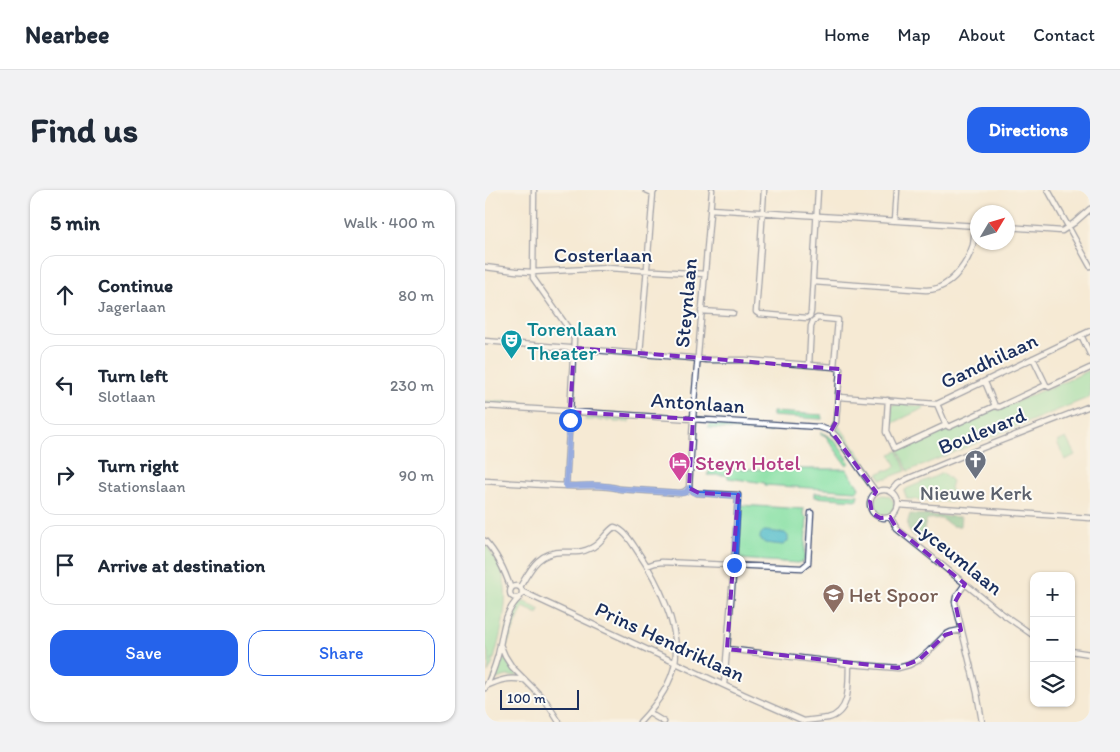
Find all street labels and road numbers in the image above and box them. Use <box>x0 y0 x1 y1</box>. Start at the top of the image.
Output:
street label: Costerlaan <box>554 242 652 267</box>
street label: Steynlaan <box>669 257 702 349</box>
street label: Gandhilaan <box>936 327 1041 394</box>
street label: Antonlaan <box>650 387 746 418</box>
street label: Boulevard <box>934 401 1030 459</box>
street label: Lyceumlaan <box>909 513 1008 600</box>
street label: Prins Hendriklaan <box>591 596 749 687</box>

